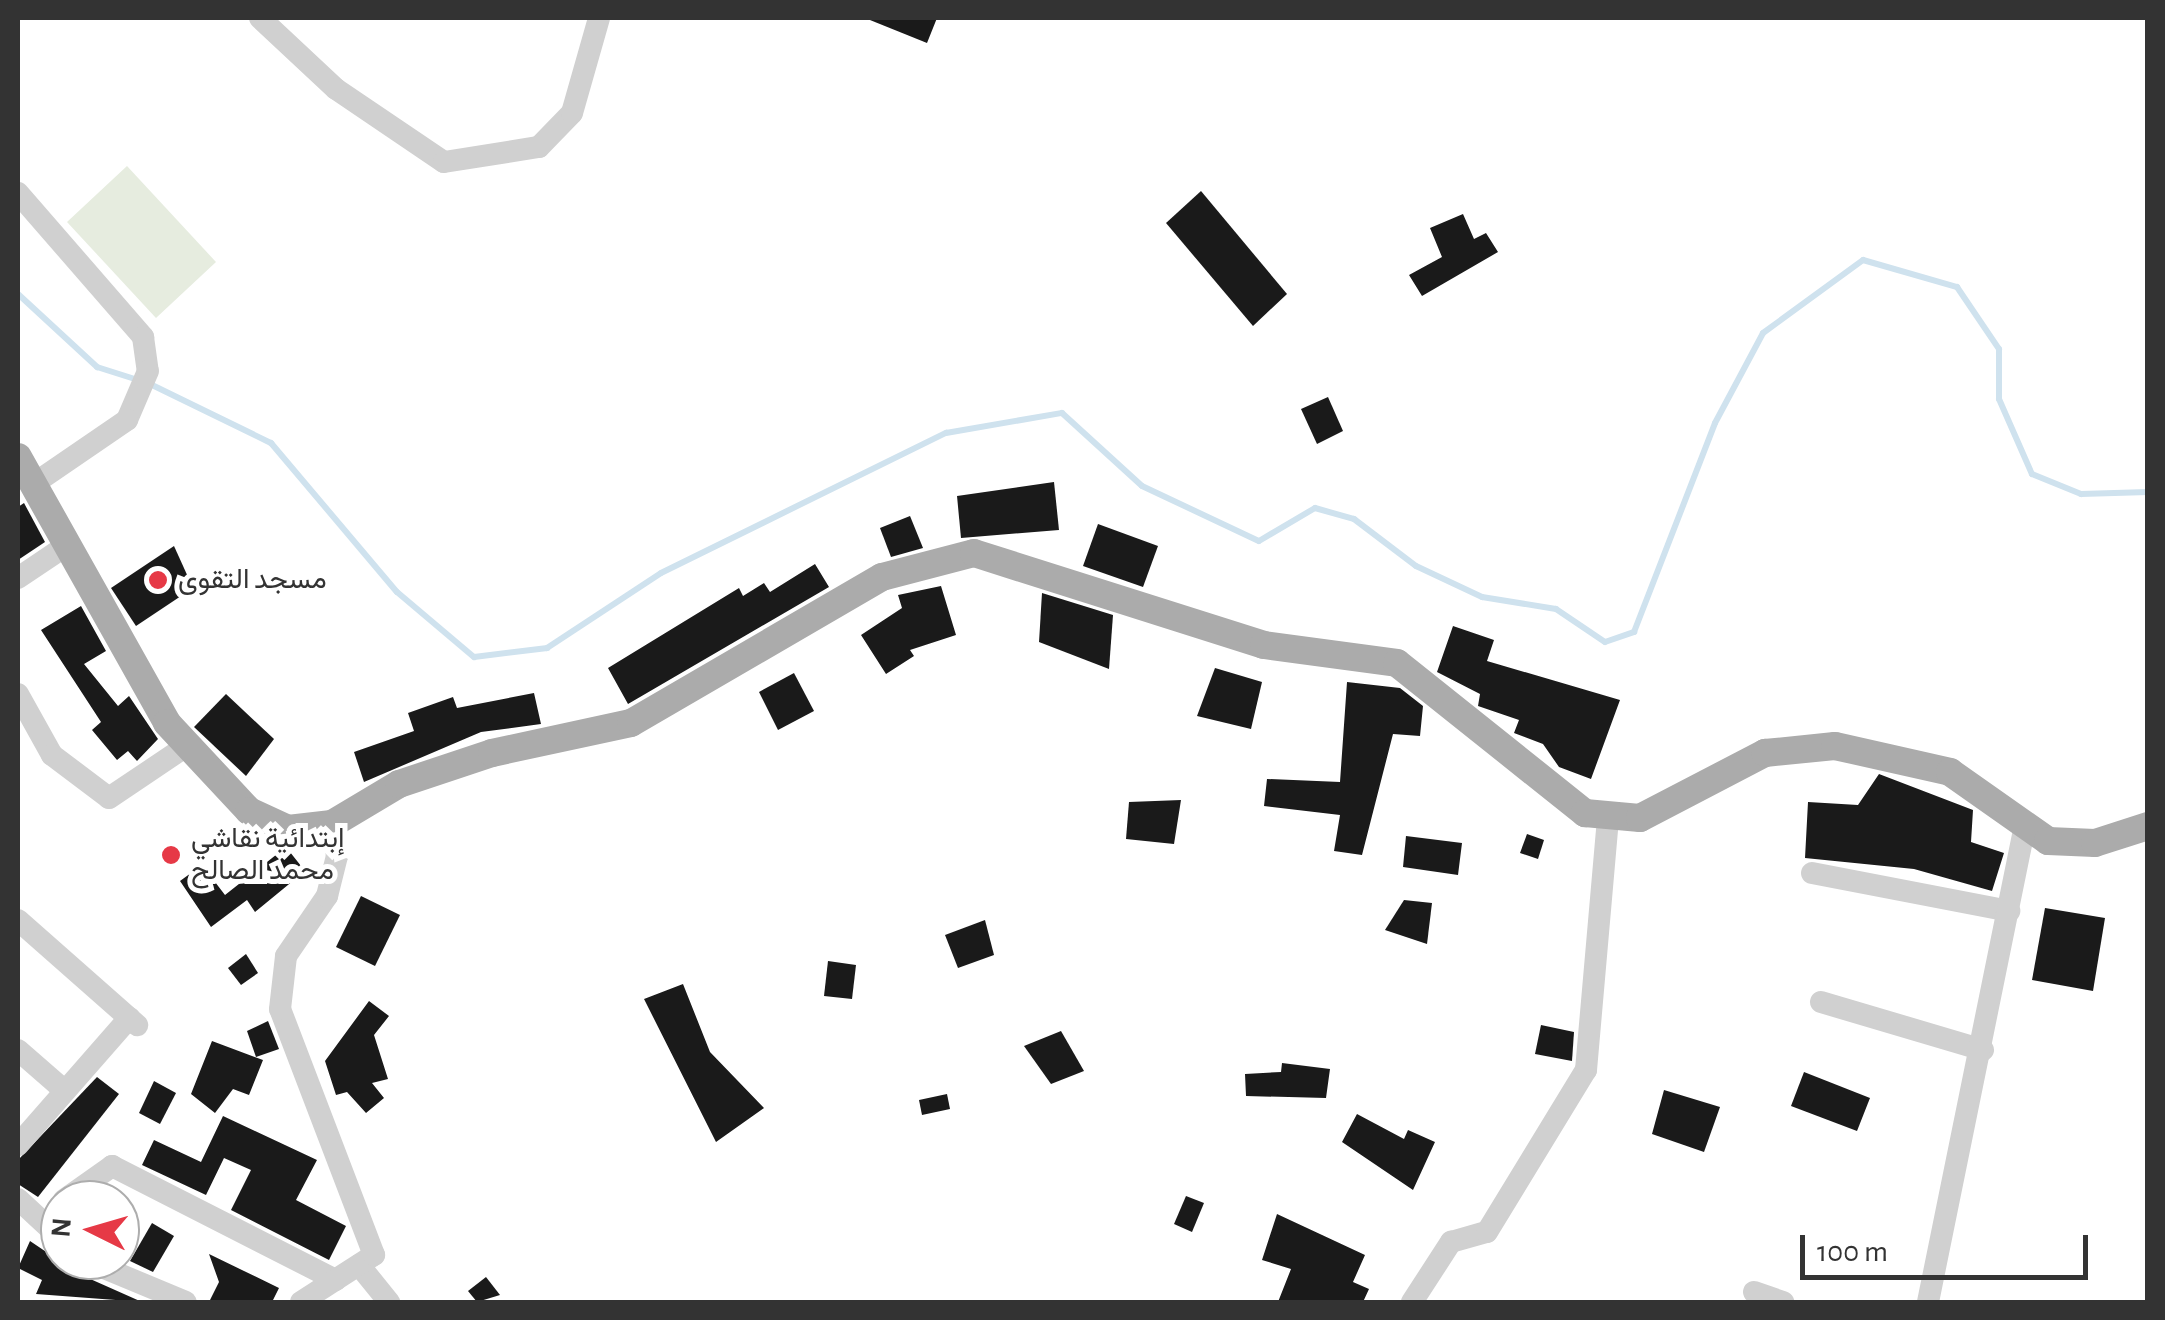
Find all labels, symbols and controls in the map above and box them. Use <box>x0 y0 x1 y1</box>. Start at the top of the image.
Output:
place label: مسجد التقوى <box>178 563 327 597</box>
marker: مسجد التقوى <box>147 569 169 591</box>
place label: إبتدائية نقاشي محمد الصالح <box>191 822 345 888</box>
marker: إبتدائية نقاشي محمد الصالح <box>160 844 182 866</box>
north arrow <box>40 1180 140 1280</box>
scale bar <box>1805 1215 2092 1277</box>
text: N <box>47 1217 77 1238</box>
text: 100 m <box>1817 1237 1888 1267</box>

